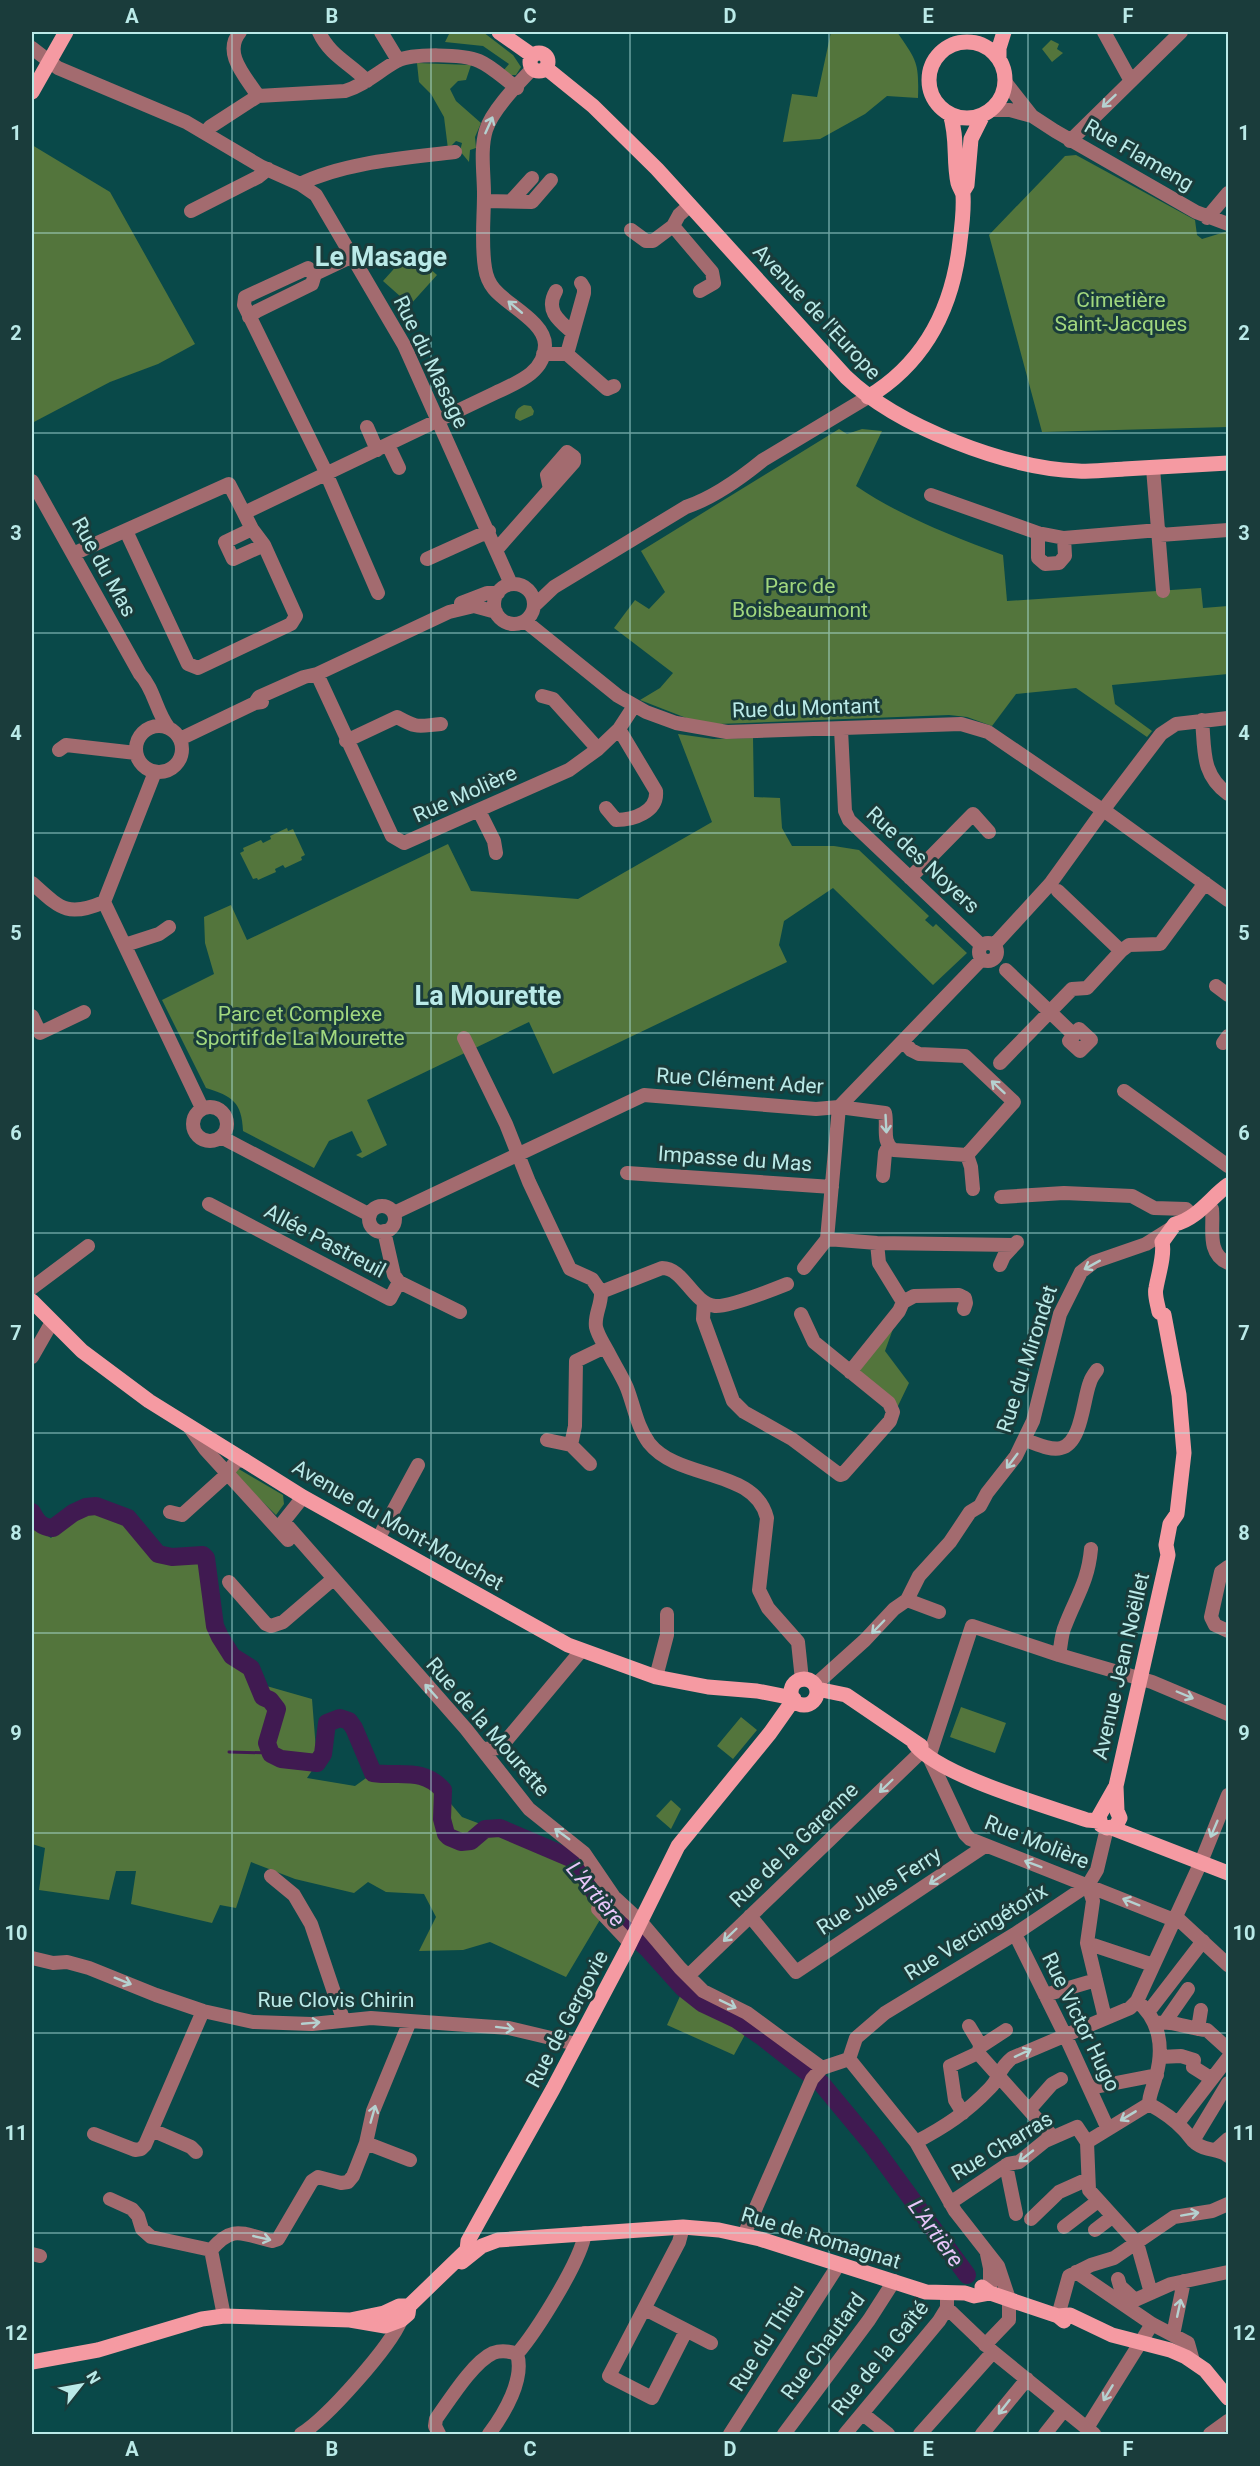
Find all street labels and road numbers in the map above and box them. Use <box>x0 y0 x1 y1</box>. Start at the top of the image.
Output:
street label: Rue Flameng <box>1080 114 1198 196</box>
street label: Avenue de l'Europe <box>748 239 886 385</box>
street label: Rue du Masage <box>389 292 473 432</box>
street label: Rue du Mas <box>67 513 141 621</box>
street label: Rue du Montant <box>732 693 881 723</box>
street label: Rue Molière <box>410 761 520 827</box>
street label: Rue des Noyers <box>862 802 984 918</box>
street label: Rue Clément Ader <box>655 1063 825 1099</box>
street label: Impasse du Mas <box>657 1142 813 1176</box>
street label: Allée Pastreuil <box>260 1199 390 1283</box>
street label: Rue du Mirondet <box>992 1282 1062 1436</box>
street label: Avenue du Mont-Mouchet <box>288 1455 508 1595</box>
street label: Avenue Jean Noëllet <box>1088 1570 1154 1762</box>
street label: Rue de la Mourette <box>421 1653 555 1801</box>
street label: Rue de la Garenne <box>725 1778 863 1912</box>
street label: Rue Molière <box>981 1810 1093 1874</box>
street label: Rue Jules Ferry <box>812 1842 946 1940</box>
street label: Rue Vercingétorix <box>900 1878 1052 1986</box>
street label: Rue de Gergovie <box>521 1947 613 2091</box>
street label: Rue Victor Hugo <box>1037 1949 1125 2095</box>
street label: Rue Clovis Chirin <box>258 1988 414 2012</box>
street label: Rue Charras <box>947 2106 1057 2186</box>
street label: Rue de Romagnat <box>738 2202 904 2274</box>
street label: Rue du Thieu <box>725 2280 809 2396</box>
street label: Rue Chautard <box>776 2288 870 2404</box>
street label: Rue de la Gaîté <box>827 2296 933 2420</box>

